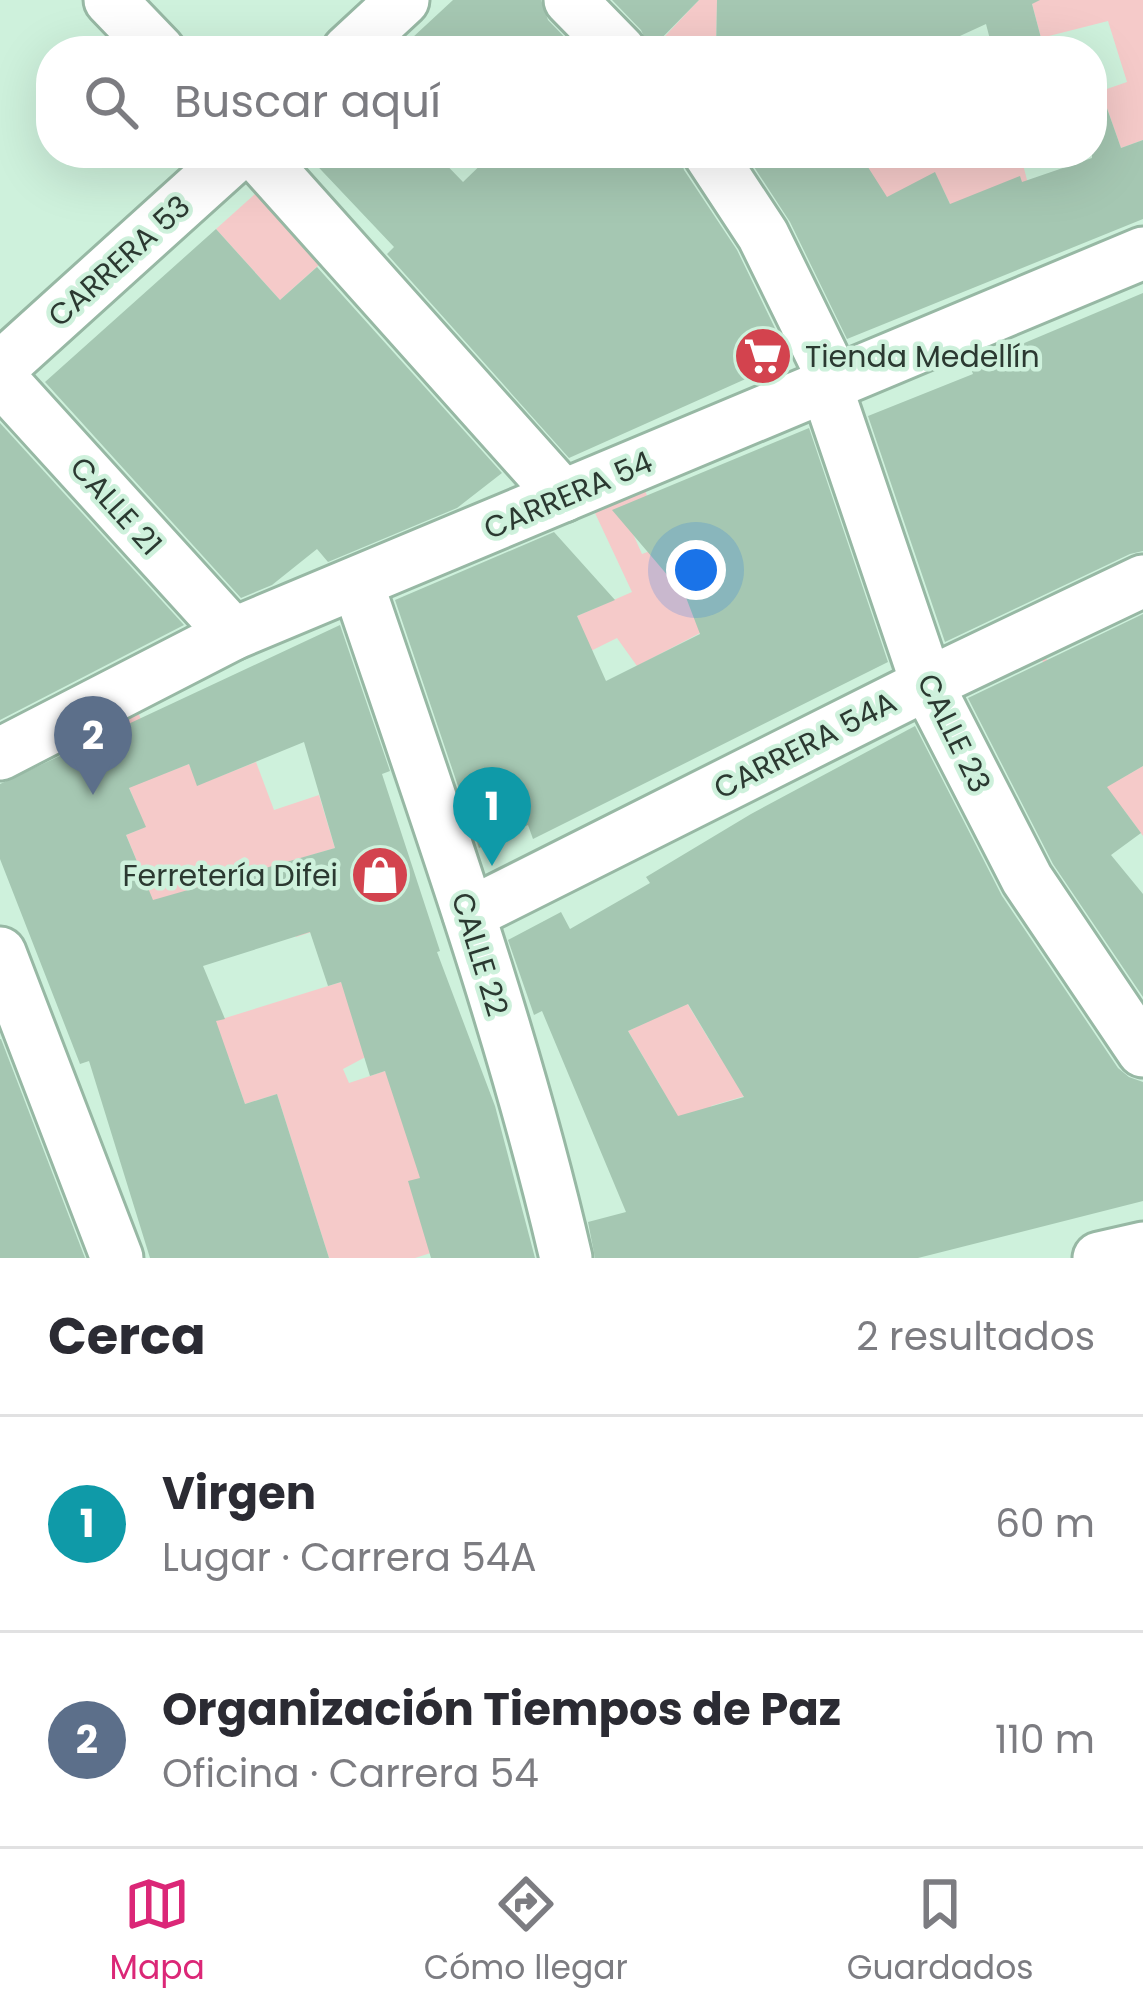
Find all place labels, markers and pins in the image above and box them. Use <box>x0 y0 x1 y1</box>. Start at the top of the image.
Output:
supermarket icon: Tienda Medellín <box>732 325 794 387</box>
place label: Tienda Medellín <box>805 335 1040 378</box>
pin: 2 <box>54 696 132 795</box>
pin: 1 <box>453 767 531 866</box>
shop icon: Ferretería Difei <box>349 844 411 906</box>
place label: Ferretería Difei <box>122 854 338 897</box>

